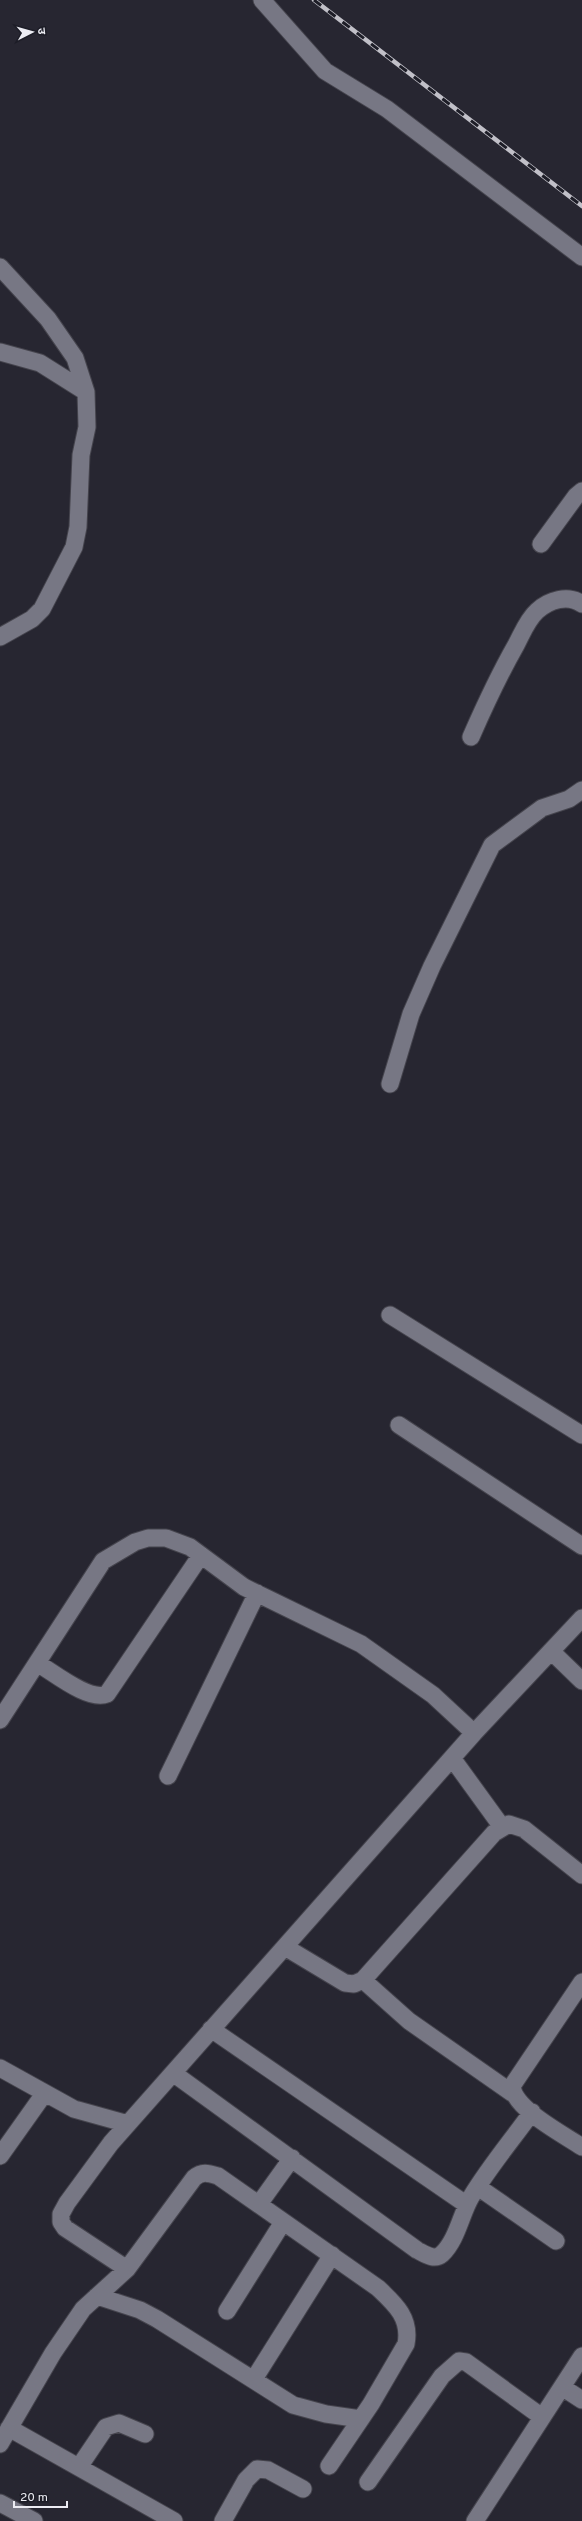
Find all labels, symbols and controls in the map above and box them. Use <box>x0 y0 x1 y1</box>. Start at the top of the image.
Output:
north arrow <box>12 12 52 52</box>
text: उ <box>34 27 48 36</box>
scale bar <box>14 2483 67 2509</box>
text: 20 m <box>20 2490 48 2506</box>

